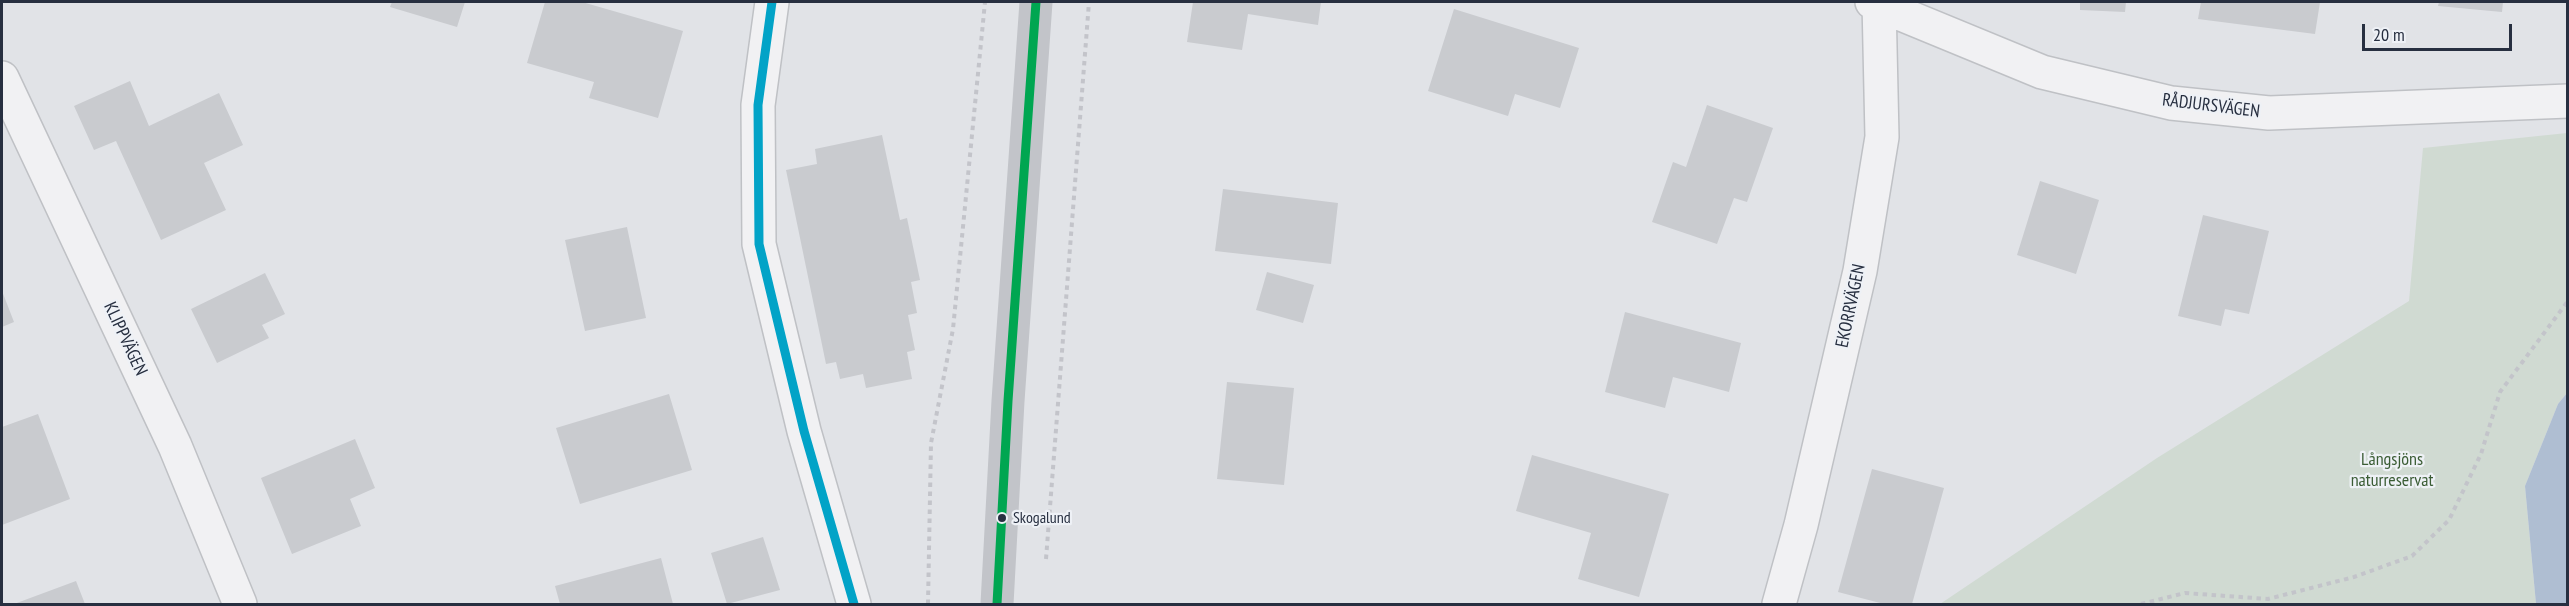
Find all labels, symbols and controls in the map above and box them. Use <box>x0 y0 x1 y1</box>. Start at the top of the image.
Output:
scale bar <box>2365 12 2515 50</box>
text: 20 m <box>2373 23 2405 46</box>
street label: RÅDJURSVÄGEN <box>2161 89 2261 123</box>
street label: EKORRVÄGEN <box>1832 262 1870 350</box>
street label: KLIPPVÄGEN <box>99 299 151 379</box>
park label: Långsjöns naturreservat <box>2351 449 2433 492</box>
place label: Skogalund <box>1013 508 1071 528</box>
marker: Skogalund <box>996 512 1008 524</box>

